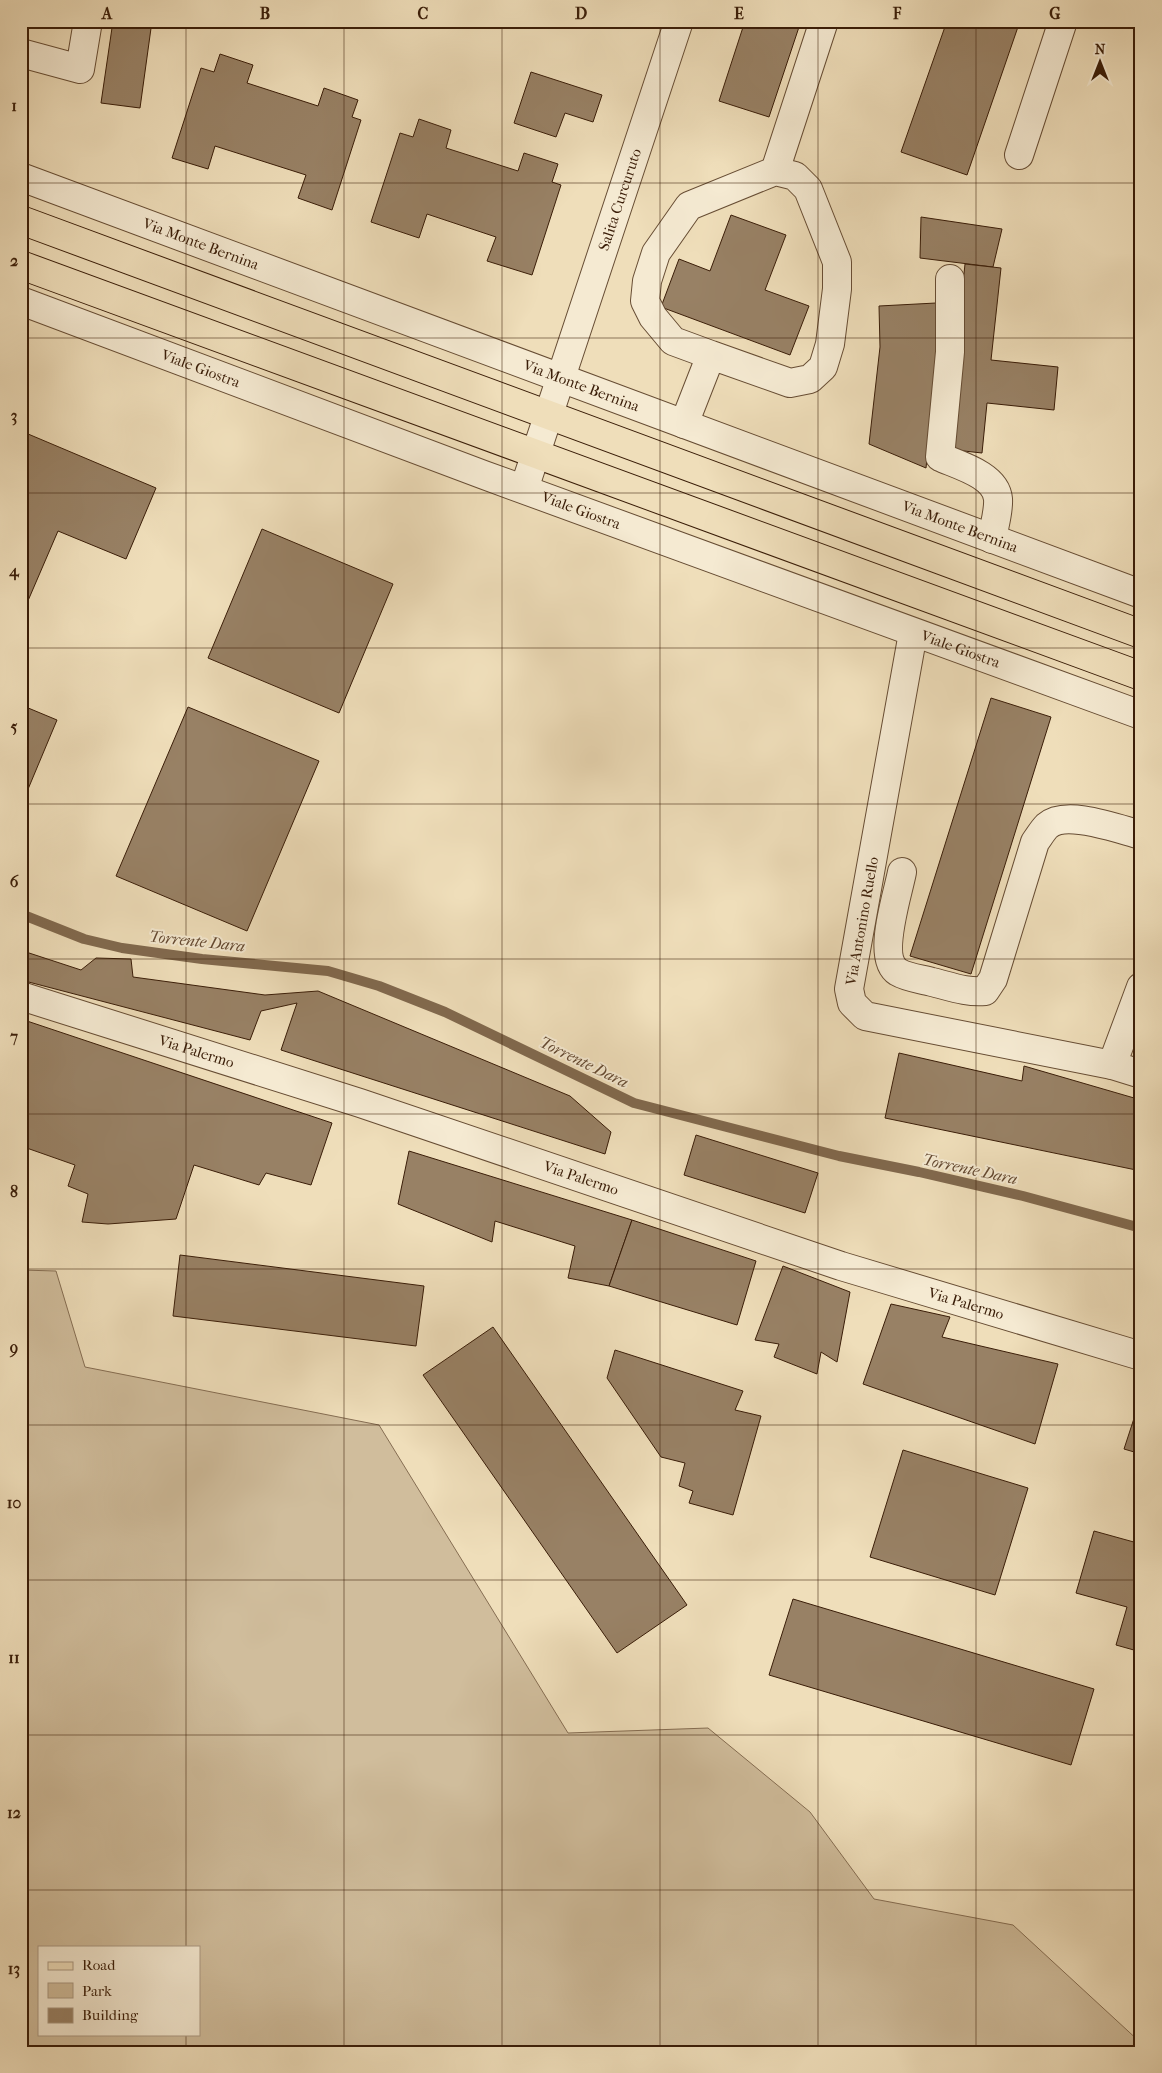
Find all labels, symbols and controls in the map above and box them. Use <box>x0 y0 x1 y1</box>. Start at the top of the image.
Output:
text: A <box>101 4 113 23</box>
text: B <box>260 4 270 23</box>
text: C <box>418 4 429 23</box>
text: D <box>575 4 587 23</box>
text: E <box>734 4 744 23</box>
text: F <box>892 4 902 23</box>
text: G <box>1049 4 1061 23</box>
north arrow <box>1074 38 1124 88</box>
text: N <box>1095 41 1106 58</box>
text: 1 <box>11 96 17 115</box>
street label: Salita Curcuruto <box>595 146 645 253</box>
street label: Via Monte Bernina <box>140 214 262 274</box>
text: 2 <box>10 251 18 270</box>
street label: Viale Giostra <box>158 345 244 392</box>
street label: Via Monte Bernina <box>520 356 643 416</box>
text: 3 <box>11 406 17 426</box>
street label: Viale Giostra <box>538 488 624 533</box>
street label: Via Monte Bernina <box>899 496 1022 557</box>
text: 4 <box>8 561 20 581</box>
street label: Viale Giostra <box>918 626 1003 672</box>
text: 5 <box>11 717 18 736</box>
street label: Via Antonino Ruello <box>842 855 882 988</box>
text: 6 <box>10 872 19 891</box>
water label: Torrente Dara <box>148 927 246 955</box>
text: 7 <box>9 1027 18 1046</box>
street label: Via Palermo <box>156 1031 237 1072</box>
water label: Torrente Dara <box>537 1032 631 1092</box>
water label: Torrente Dara <box>921 1150 1019 1188</box>
street label: Via Palermo <box>540 1157 621 1199</box>
text: 8 <box>10 1182 18 1201</box>
street label: Via Palermo <box>925 1283 1006 1323</box>
text: 9 <box>9 1338 18 1358</box>
text: 10 <box>7 1493 21 1512</box>
text: 11 <box>8 1648 20 1667</box>
text: 12 <box>7 1803 21 1822</box>
legend <box>38 1946 200 2036</box>
text: Road <box>82 1956 116 1974</box>
text: 13 <box>8 1959 20 1979</box>
text: Park <box>82 1982 112 2000</box>
text: Building <box>82 2006 139 2024</box>

